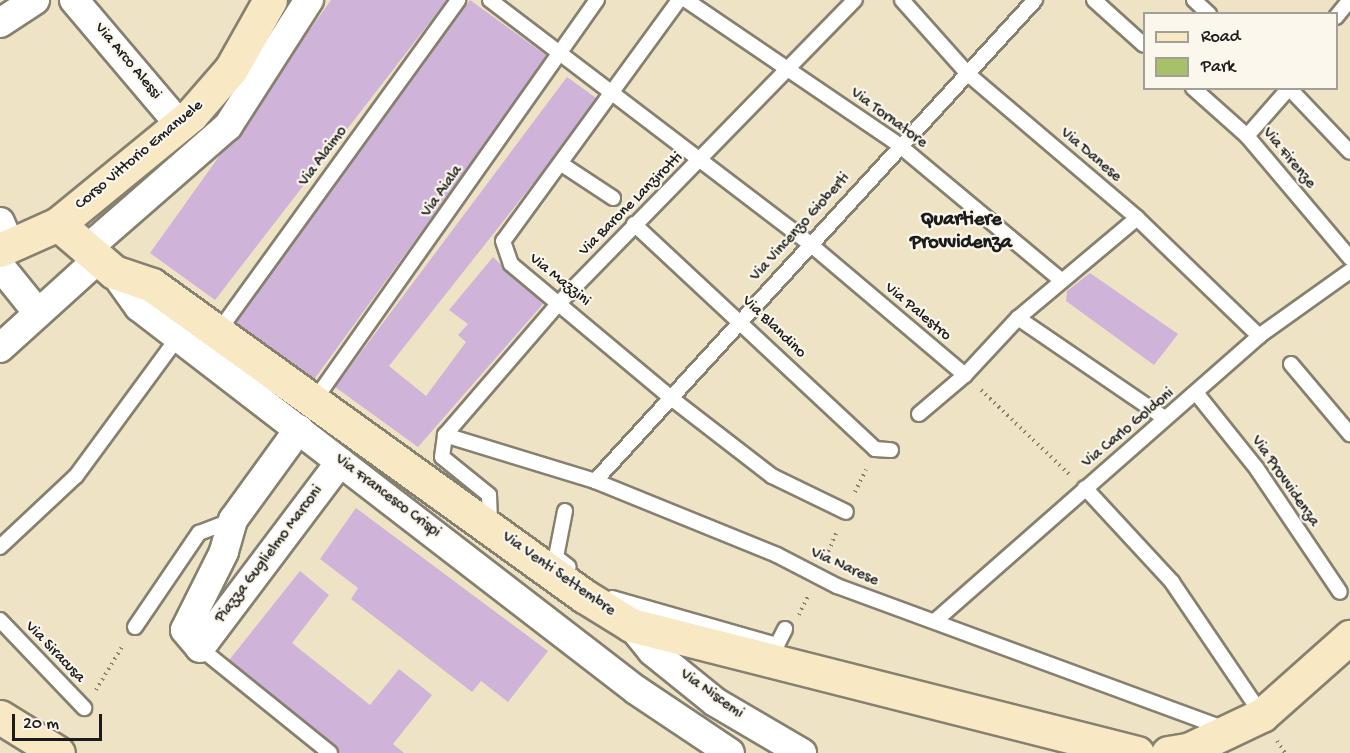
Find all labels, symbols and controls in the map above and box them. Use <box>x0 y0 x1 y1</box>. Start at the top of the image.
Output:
legend <box>1143 12 1338 90</box>
street label: Via Arco Alessi <box>89 20 165 104</box>
text: Road <box>1201 27 1240 48</box>
text: Park <box>1201 57 1235 78</box>
street label: Via Tornatore <box>846 85 930 153</box>
street label: Corso Vittorio Emanuele <box>72 97 208 215</box>
street label: Via Alaimo <box>296 123 352 191</box>
street label: Via Danese <box>1055 125 1125 187</box>
street label: Via Firenze <box>1257 125 1319 193</box>
street label: Via Barone Lanzirotti <box>576 149 688 261</box>
street label: Via Aiala <box>418 162 468 222</box>
street label: Via Vincenzo Gioberti <box>747 170 855 286</box>
district label: Quartiere Provvidenza <box>910 208 1012 255</box>
street label: Via Mazzini <box>524 250 594 312</box>
street label: Via Palestro <box>880 280 954 346</box>
street label: Via Blandino <box>737 293 809 363</box>
street label: Via Carlo Goldoni <box>1079 385 1179 473</box>
street label: Via Provvidenza <box>1246 433 1322 531</box>
street label: Via Francesco Crispi <box>330 451 444 543</box>
street label: Piazza Guglielmo Marconi <box>212 482 328 628</box>
street label: Via Venti Settembre <box>497 529 619 621</box>
street label: Via Narese <box>807 544 881 592</box>
street label: Via Siracusa <box>20 618 88 688</box>
street label: Via Niscemi <box>675 666 747 724</box>
scale bar <box>15 702 105 740</box>
text: 20 m <box>23 714 59 735</box>

